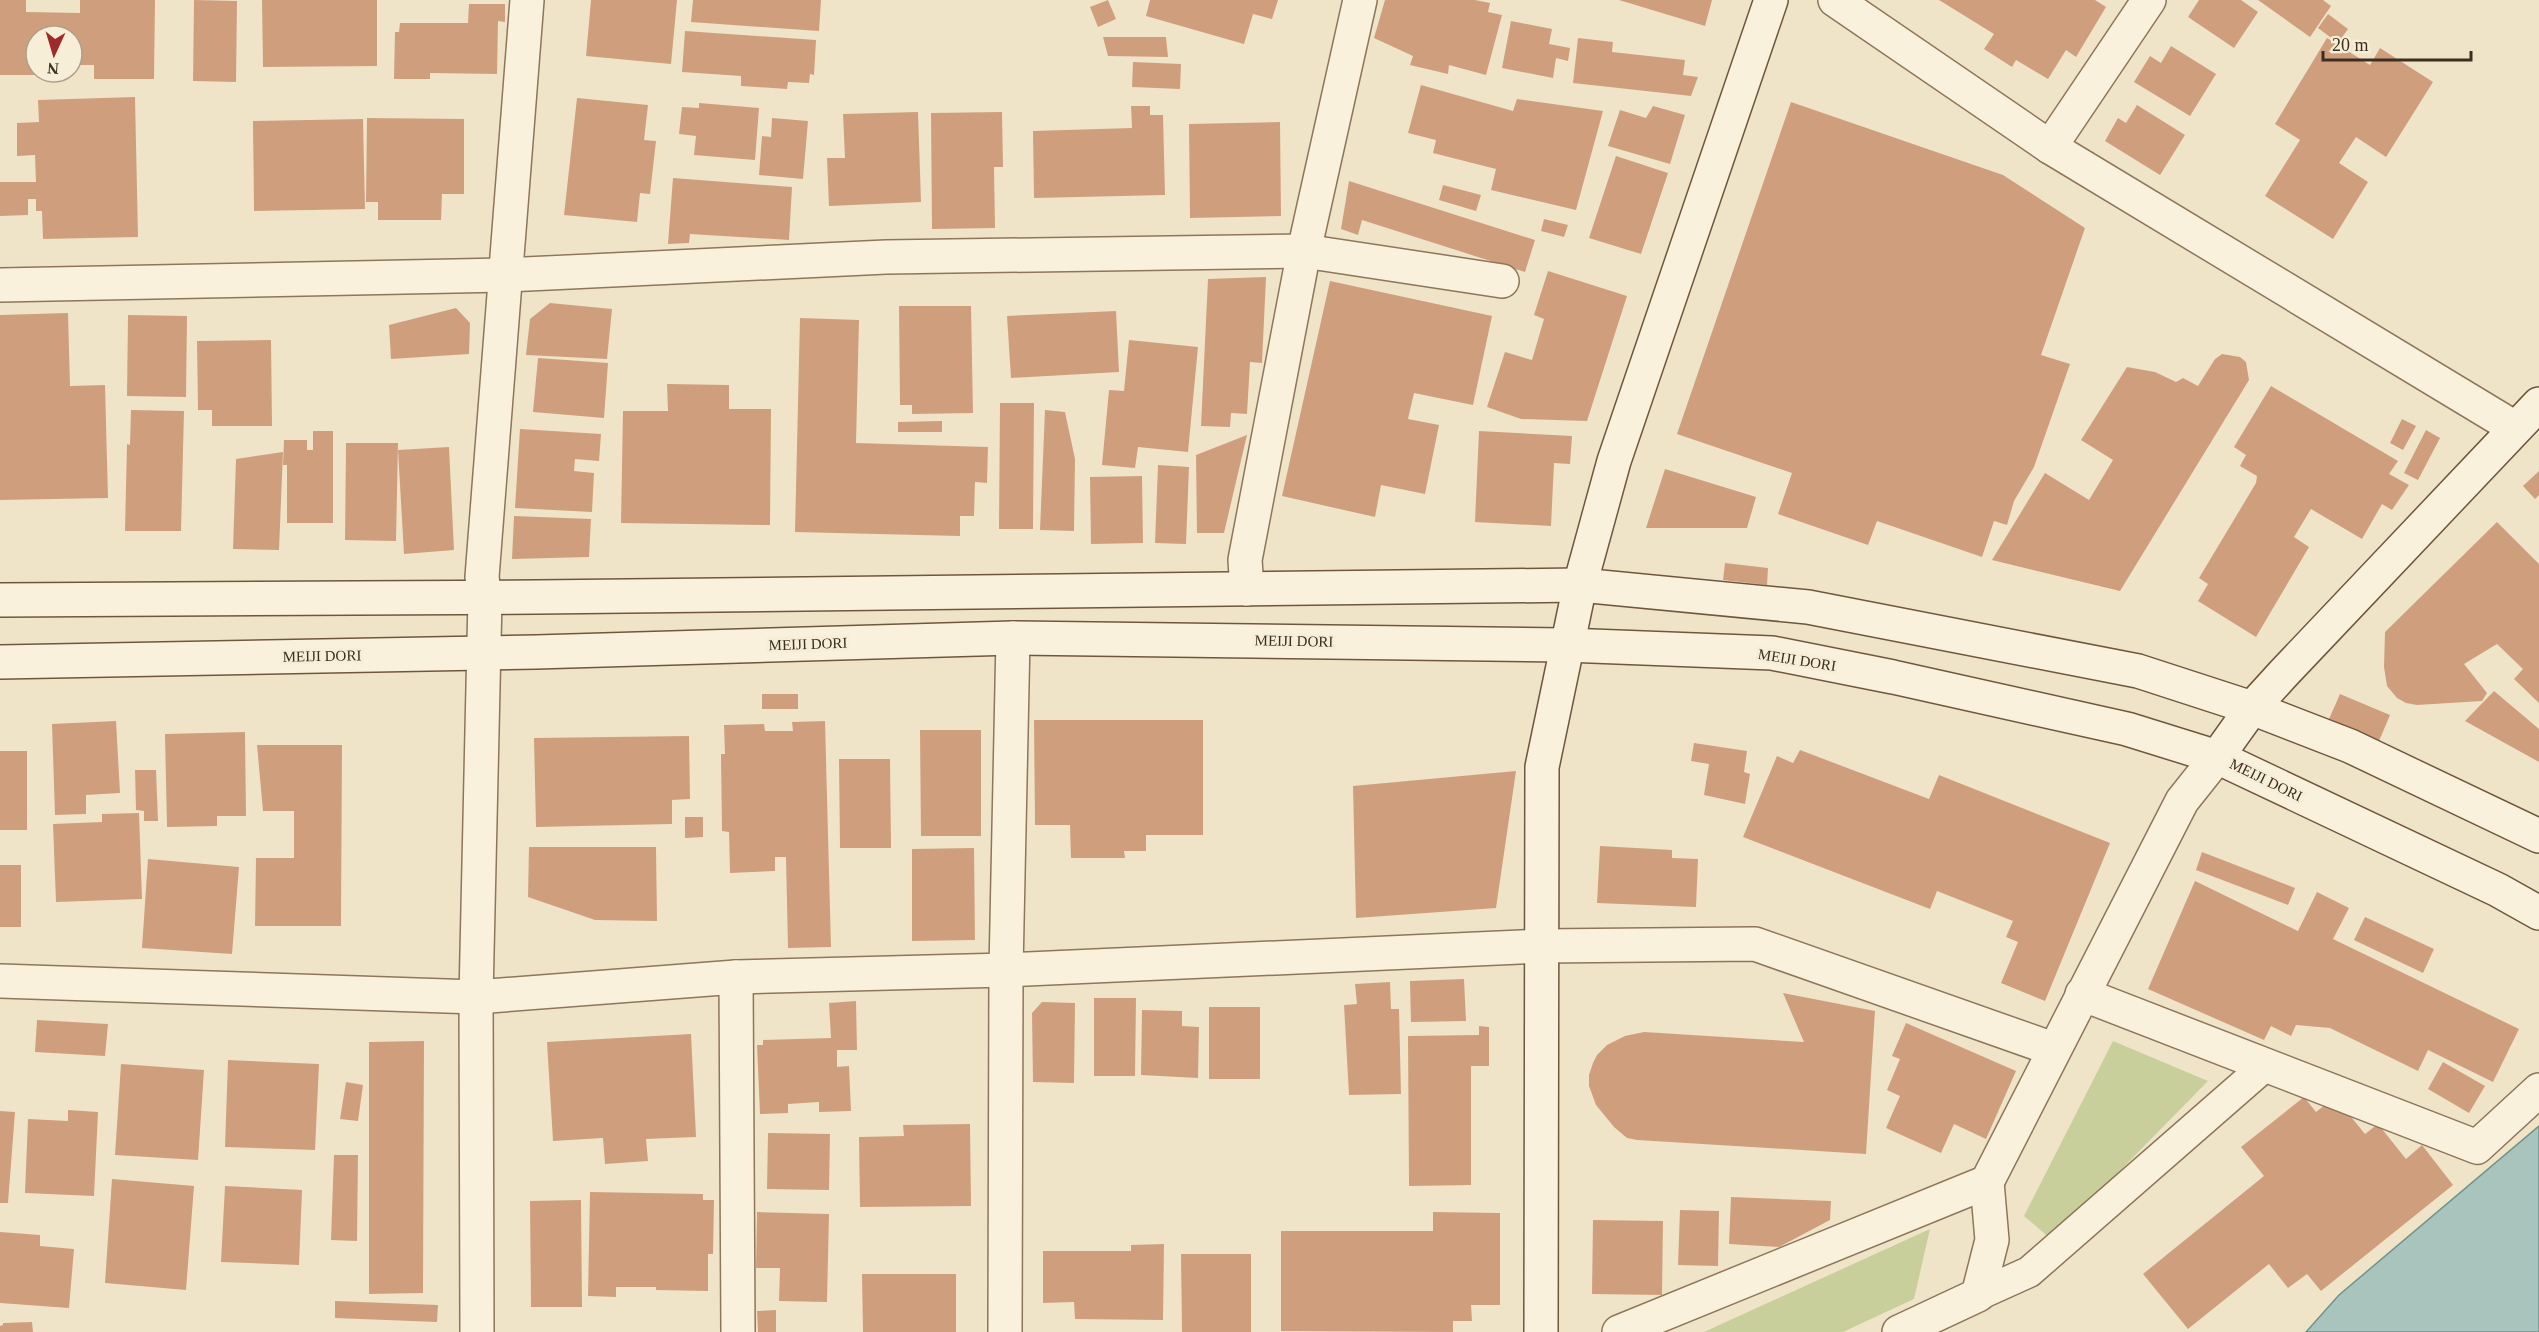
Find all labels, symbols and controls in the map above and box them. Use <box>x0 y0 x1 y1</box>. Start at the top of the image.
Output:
north arrow <box>24 24 84 84</box>
scale bar <box>2323 24 2472 62</box>
text: 20 m <box>2332 35 2369 55</box>
text: N <box>46 60 59 77</box>
street label: MEIJI DORI <box>1254 632 1334 650</box>
street label: MEIJI DORI <box>768 635 848 653</box>
street label: MEIJI DORI <box>1757 646 1837 674</box>
street label: MEIJI DORI <box>282 647 362 665</box>
street label: MEIJI DORI <box>2227 756 2305 804</box>

